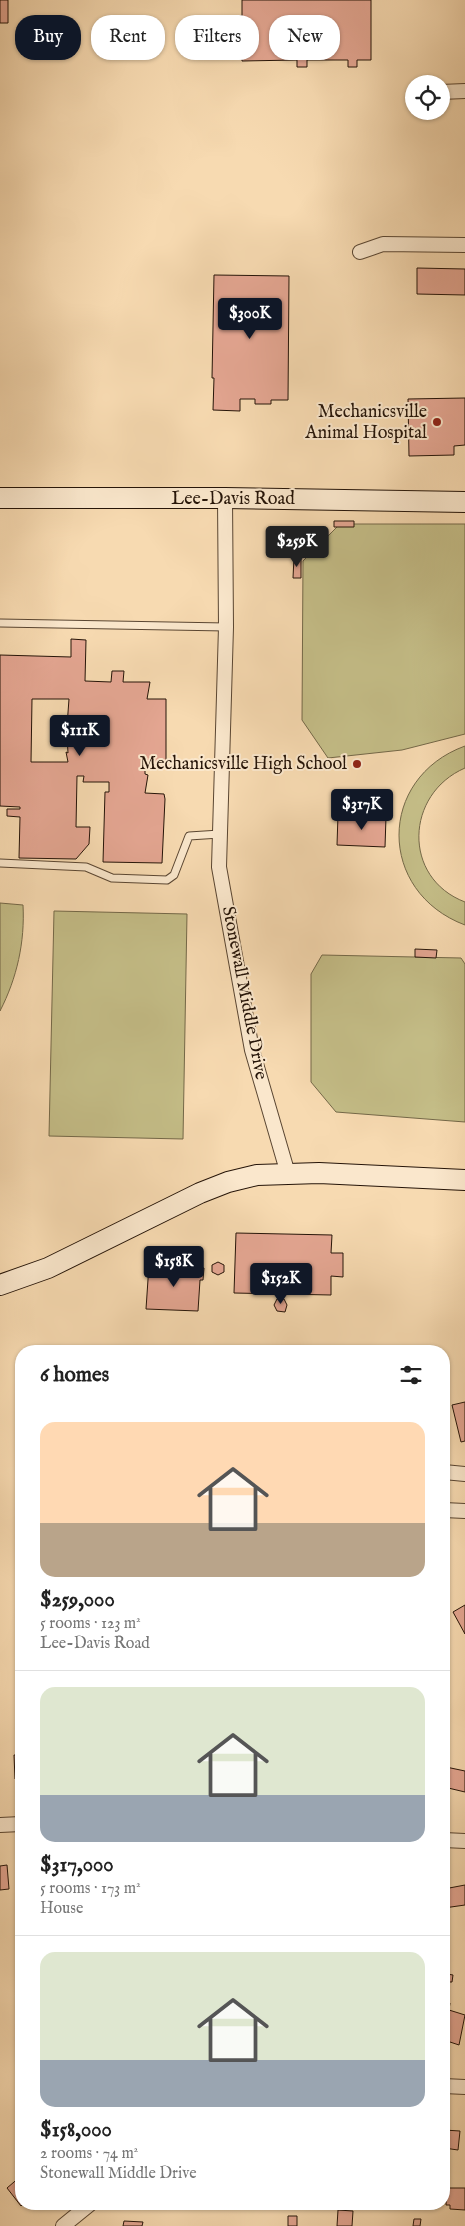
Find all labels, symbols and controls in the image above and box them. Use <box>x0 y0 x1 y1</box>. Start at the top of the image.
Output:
chip: Buy <box>15 15 81 60</box>
chip: Rent <box>91 15 165 60</box>
chip: Filters <box>175 15 259 60</box>
chip: New <box>269 15 340 60</box>
map controls <box>405 75 450 120</box>
button: locate <box>405 75 450 120</box>
pin: $300K <box>215 298 285 340</box>
text: $300K <box>229 304 271 324</box>
place label: Mechanicsville Animal Hospital <box>304 401 427 445</box>
marker: Mechanicsville Animal Hospital <box>431 416 443 428</box>
street label: Lee-Davis Road <box>171 488 295 511</box>
pin: $259K <box>262 526 332 568</box>
text: $259K <box>277 532 317 552</box>
pin: $111K <box>45 714 115 757</box>
text: $111K <box>61 721 99 741</box>
place label: Mechanicsville High School <box>139 753 347 776</box>
marker: Mechanicsville High School <box>351 758 363 770</box>
pin: $317K <box>327 788 397 831</box>
text: $317K <box>342 795 382 815</box>
street label: Stonewall Middle Drive <box>216 904 272 1082</box>
pin: $158K <box>139 1246 209 1288</box>
text: $158K <box>155 1252 193 1272</box>
pin: $152K <box>246 1262 316 1305</box>
text: $152K <box>261 1269 301 1289</box>
icon: filters <box>397 1361 425 1389</box>
text: 6 homes <box>40 1362 109 1389</box>
icon: home <box>188 1454 278 1544</box>
text: $259,000 <box>40 1587 115 1614</box>
text: 5 rooms · 123 m² <box>40 1614 141 1634</box>
text: Lee-Davis Road <box>40 1634 150 1654</box>
icon: home <box>188 1720 278 1810</box>
text: $317,000 <box>40 1852 114 1879</box>
text: 5 rooms · 173 m² <box>40 1879 141 1899</box>
text: House <box>40 1899 83 1919</box>
icon: home <box>188 1985 278 2075</box>
text: $158,000 <box>40 2117 112 2144</box>
text: 2 rooms · 74 m² <box>40 2144 138 2164</box>
text: Stonewall Middle Drive <box>40 2164 197 2184</box>

